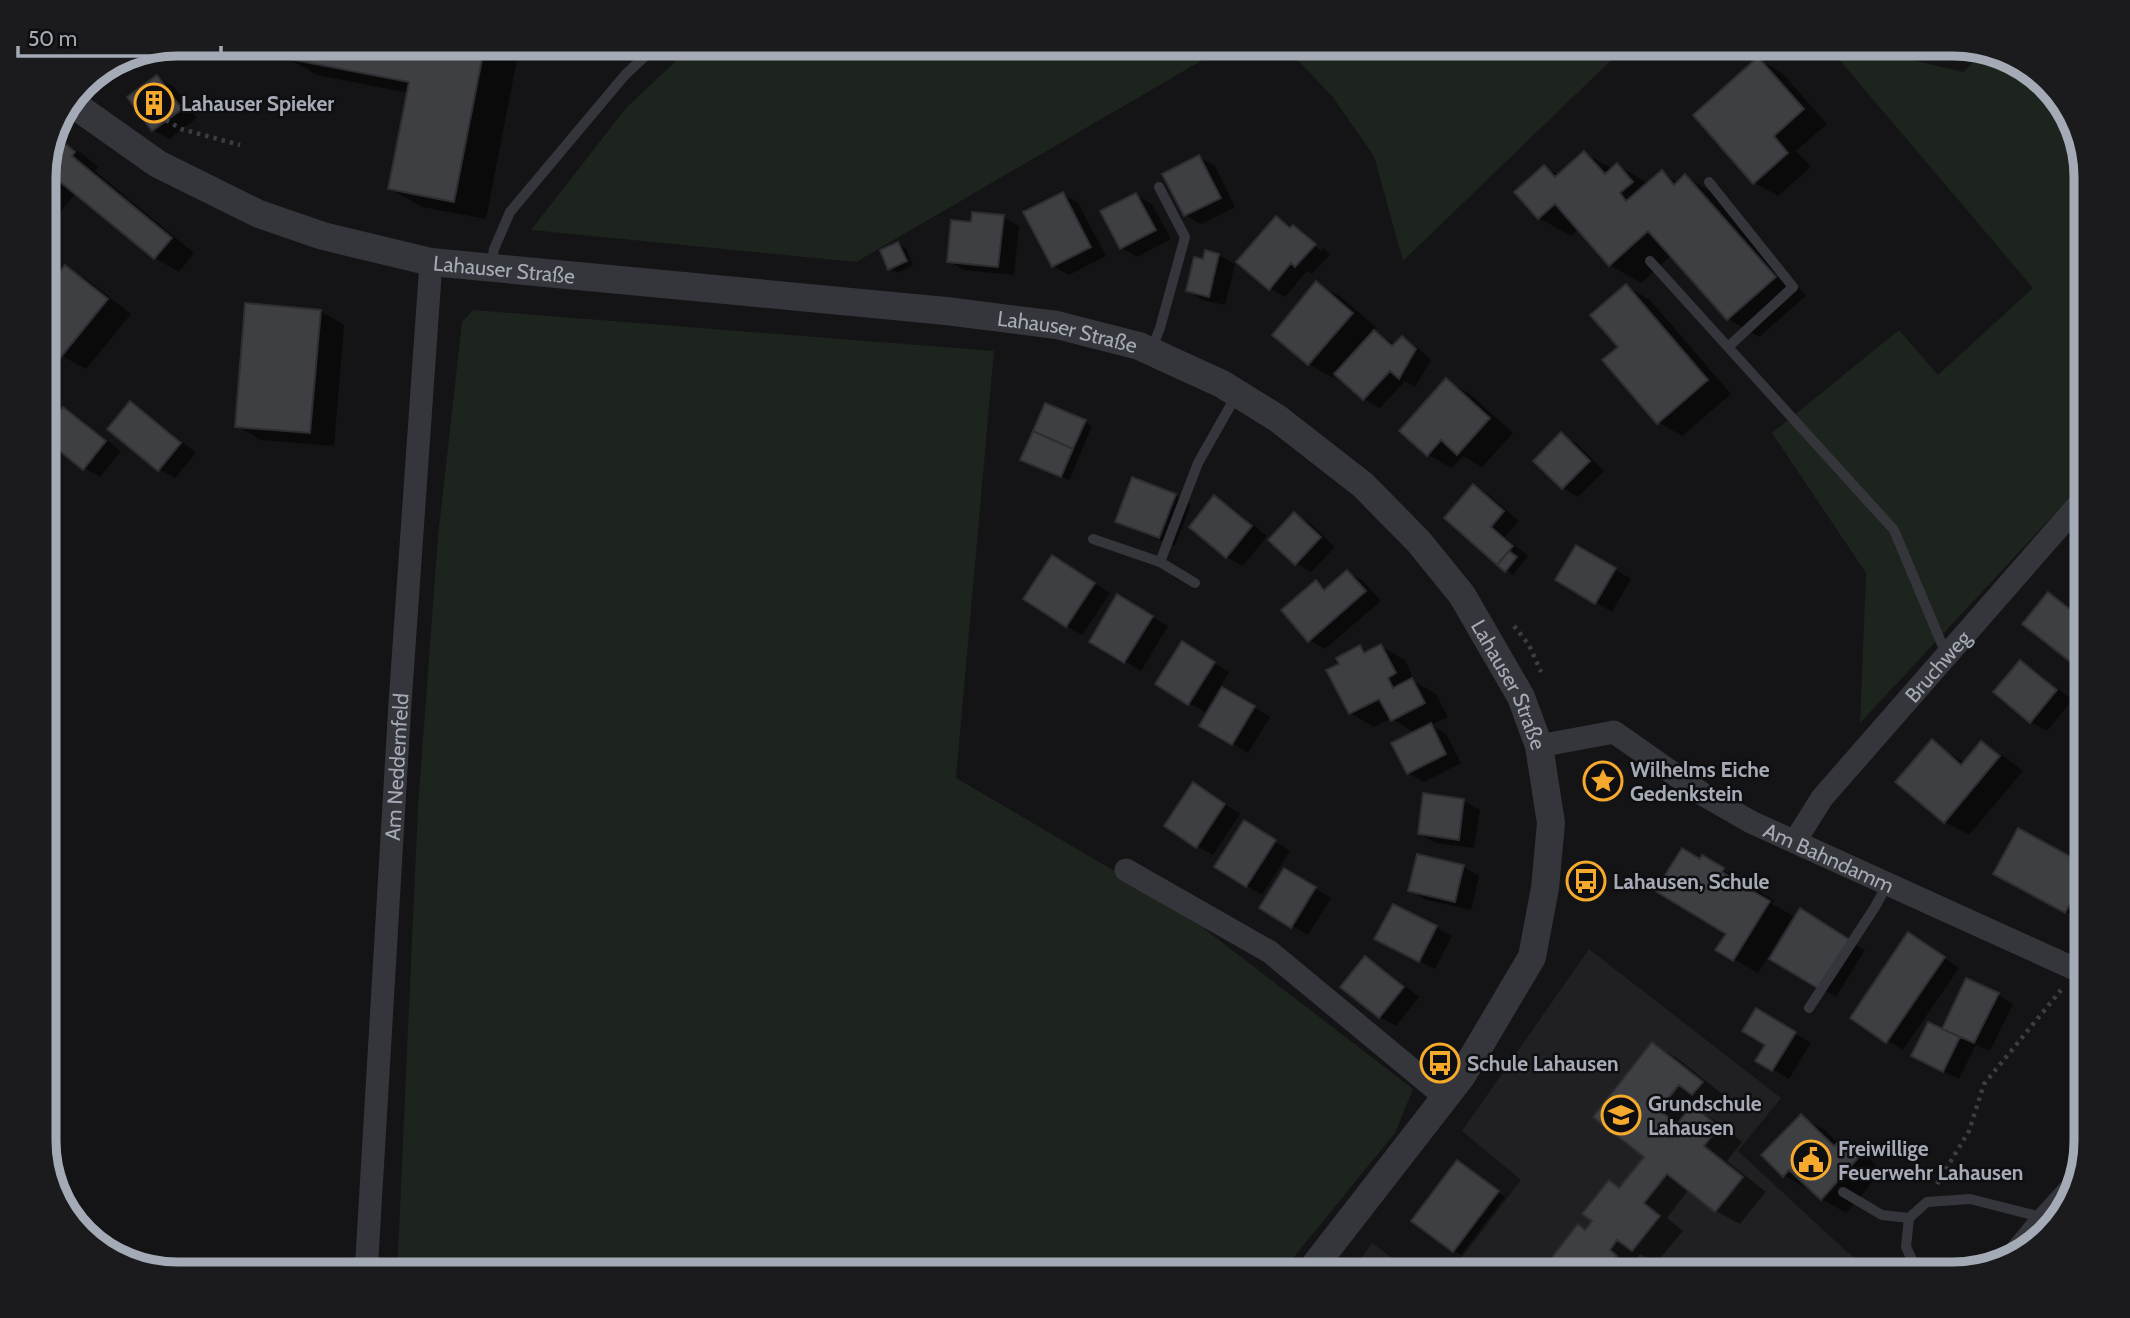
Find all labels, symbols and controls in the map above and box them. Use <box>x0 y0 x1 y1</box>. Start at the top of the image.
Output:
scale bar <box>18 14 220 58</box>
text: 50 m <box>28 26 77 51</box>
building icon: Lahauser Spieker <box>133 82 175 124</box>
place label: Lahauser Spieker <box>181 91 334 116</box>
street label: Lahauser Straße <box>432 250 576 288</box>
street label: Lahauser Straße <box>996 305 1140 358</box>
street label: Lahauser Straße <box>1466 615 1552 753</box>
street label: Bruchweg <box>1899 625 1976 707</box>
street label: Am Neddernfeld <box>379 692 413 841</box>
place label: Wilhelms Eiche Gedenkstein <box>1630 757 1770 806</box>
place icon: Wilhelms Eiche Gedenkstein <box>1582 760 1624 802</box>
street label: Am Bahndamm <box>1760 817 1898 898</box>
bus stop icon: Lahausen, Schule <box>1565 860 1607 902</box>
place label: Lahausen, Schule <box>1613 869 1770 894</box>
bus stop icon: Schule Lahausen <box>1419 1042 1461 1084</box>
place label: Schule Lahausen <box>1467 1051 1619 1076</box>
place label: Grundschule Lahausen <box>1648 1091 1762 1140</box>
school or university icon: Grundschule Lahausen <box>1600 1094 1642 1136</box>
place label: Freiwillige Feuerwehr Lahausen <box>1838 1136 2023 1185</box>
public building icon: Freiwillige Feuerwehr Lahausen <box>1790 1139 1832 1181</box>

